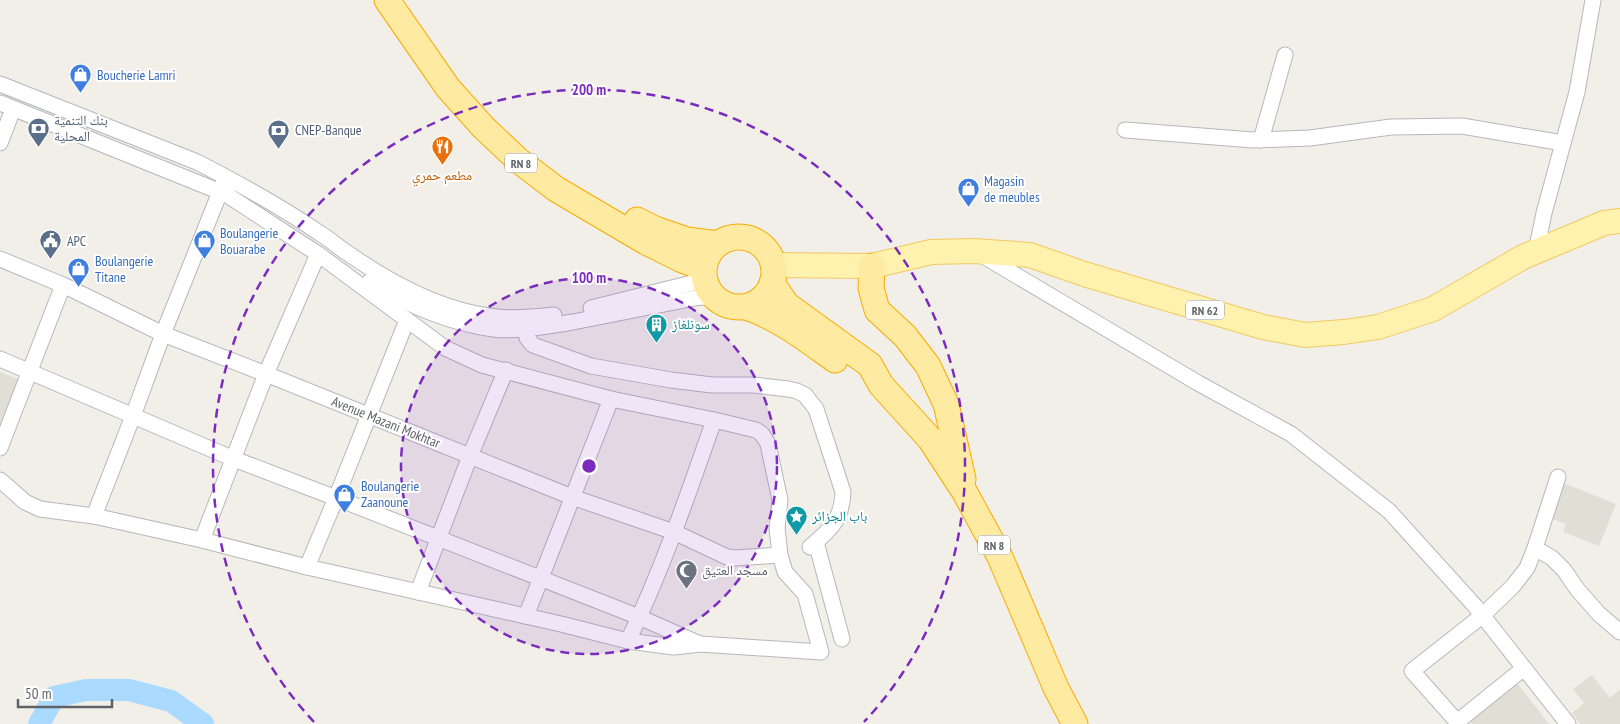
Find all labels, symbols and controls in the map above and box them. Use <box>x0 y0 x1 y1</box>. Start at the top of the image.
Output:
shop icon: Boucherie Lamri <box>69 63 93 94</box>
place label: Boucherie Lamri <box>97 66 175 84</box>
text: 200 m <box>572 80 606 99</box>
place label: بنك التنمية المحلية <box>54 111 108 145</box>
bank icon: بنك التنمية المحلية <box>26 116 50 147</box>
bank icon: CNEP-Banque <box>267 118 291 149</box>
place label: CNEP-Banque <box>295 121 362 139</box>
restaurant icon: مطعم حمري <box>430 135 454 166</box>
road number: RN 8 <box>505 154 537 172</box>
place label: مطعم حمري <box>412 166 472 187</box>
place label: Magasin de meubles <box>984 172 1040 206</box>
shop icon: Magasin de meubles <box>956 177 980 208</box>
place label: Boulangerie Bouarabe <box>220 224 278 258</box>
public building icon: APC <box>39 229 63 260</box>
shop icon: Boulangerie Bouarabe <box>192 229 216 260</box>
place label: APC <box>67 232 87 250</box>
place label: Boulangerie Titane <box>95 252 153 286</box>
shop icon: Boulangerie Titane <box>67 257 91 288</box>
text: 100 m <box>572 268 606 287</box>
road number: RN 62 <box>1186 300 1224 320</box>
building icon: سونلغاز <box>644 312 668 343</box>
place label: سونلغاز <box>671 315 710 333</box>
street label: Avenue Mazani Mokhtar <box>329 392 443 452</box>
centre of rings <box>580 457 598 475</box>
place label: Boulangerie Zaanoune <box>361 477 419 511</box>
shop icon: Boulangerie Zaanoune <box>333 482 357 513</box>
place icon: باب الجزائر <box>784 504 808 535</box>
place label: باب الجزائر <box>811 507 867 525</box>
road number: RN 8 <box>978 536 1010 554</box>
mosque icon: مسجد العتيق <box>674 558 698 589</box>
place label: مسجد العتيق <box>702 561 768 580</box>
scale bar <box>18 676 111 708</box>
text: 50 m <box>25 684 51 703</box>

